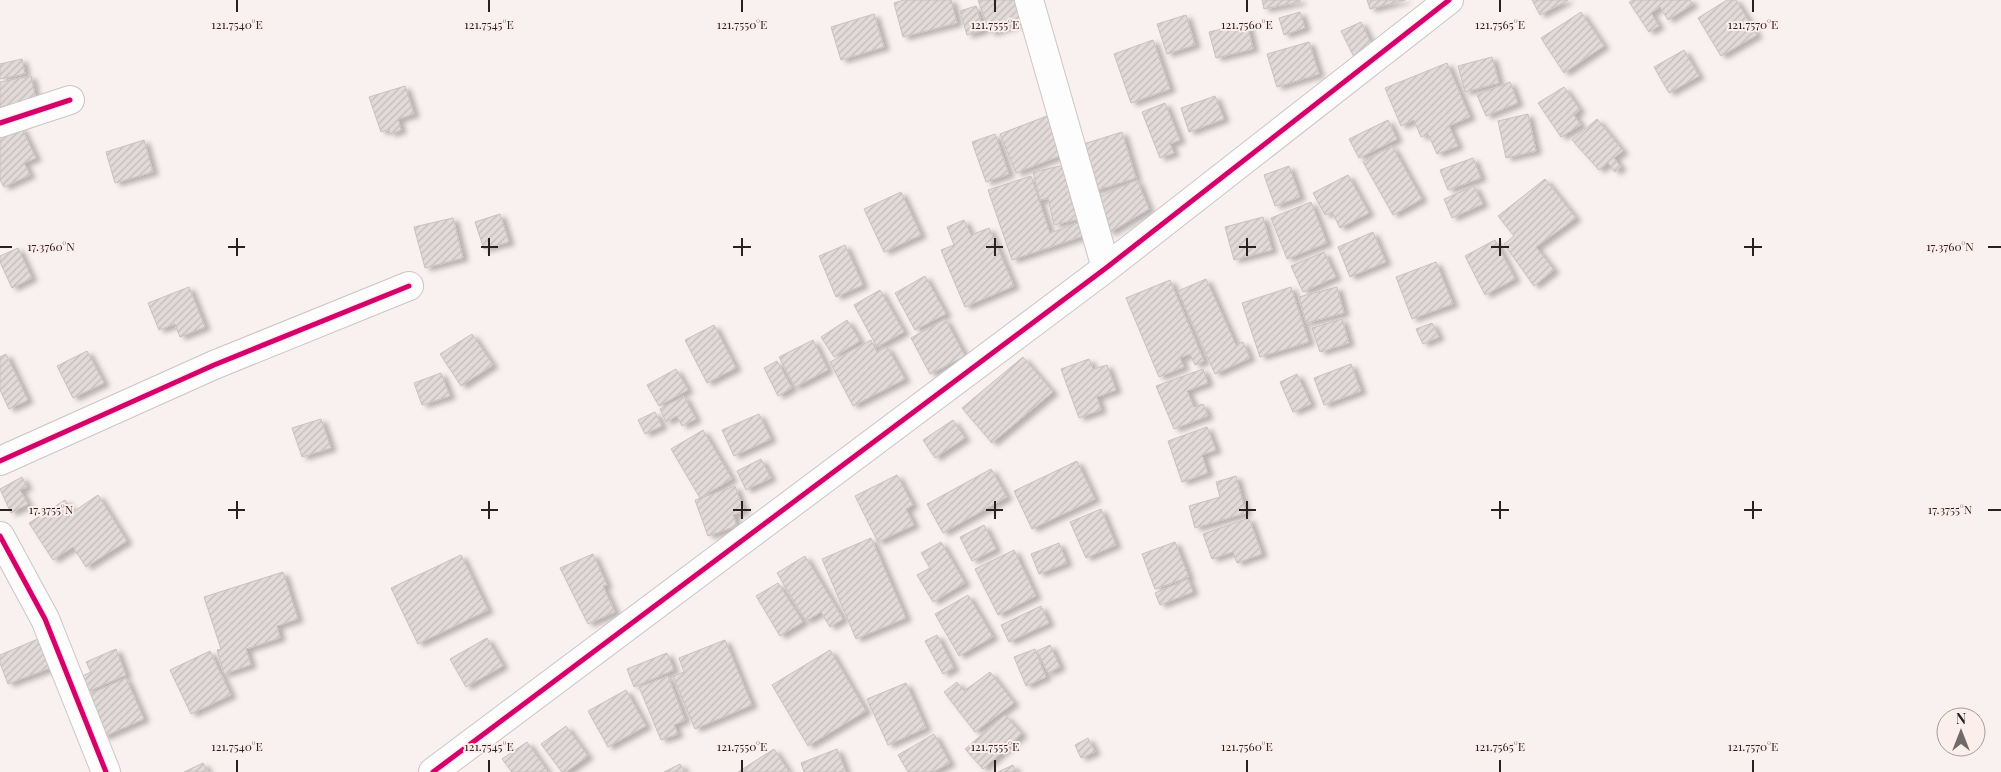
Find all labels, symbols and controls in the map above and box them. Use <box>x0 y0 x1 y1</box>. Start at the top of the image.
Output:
text: 121.7540°E <box>211 16 263 32</box>
text: 121.7545°E <box>464 16 514 32</box>
text: 121.7550°E <box>717 16 767 32</box>
text: 121.7555°E <box>971 16 1019 32</box>
text: 121.7560°E <box>1221 16 1273 32</box>
text: 121.7565°E <box>1475 16 1525 32</box>
text: 121.7570°E <box>1728 16 1778 32</box>
text: 17.3760°N <box>27 238 75 254</box>
text: 17.3760°N <box>1926 238 1974 254</box>
text: 17.3755°N <box>29 501 74 517</box>
text: 17.3755°N <box>1928 501 1973 517</box>
north arrow <box>1936 707 1986 757</box>
text: N <box>1956 709 1966 728</box>
text: 121.7540°E <box>211 738 263 754</box>
text: 121.7545°E <box>464 738 514 754</box>
text: 121.7550°E <box>717 738 767 754</box>
text: 121.7555°E <box>971 738 1019 754</box>
text: 121.7560°E <box>1221 738 1273 754</box>
text: 121.7565°E <box>1475 738 1525 754</box>
text: 121.7570°E <box>1728 738 1778 754</box>

